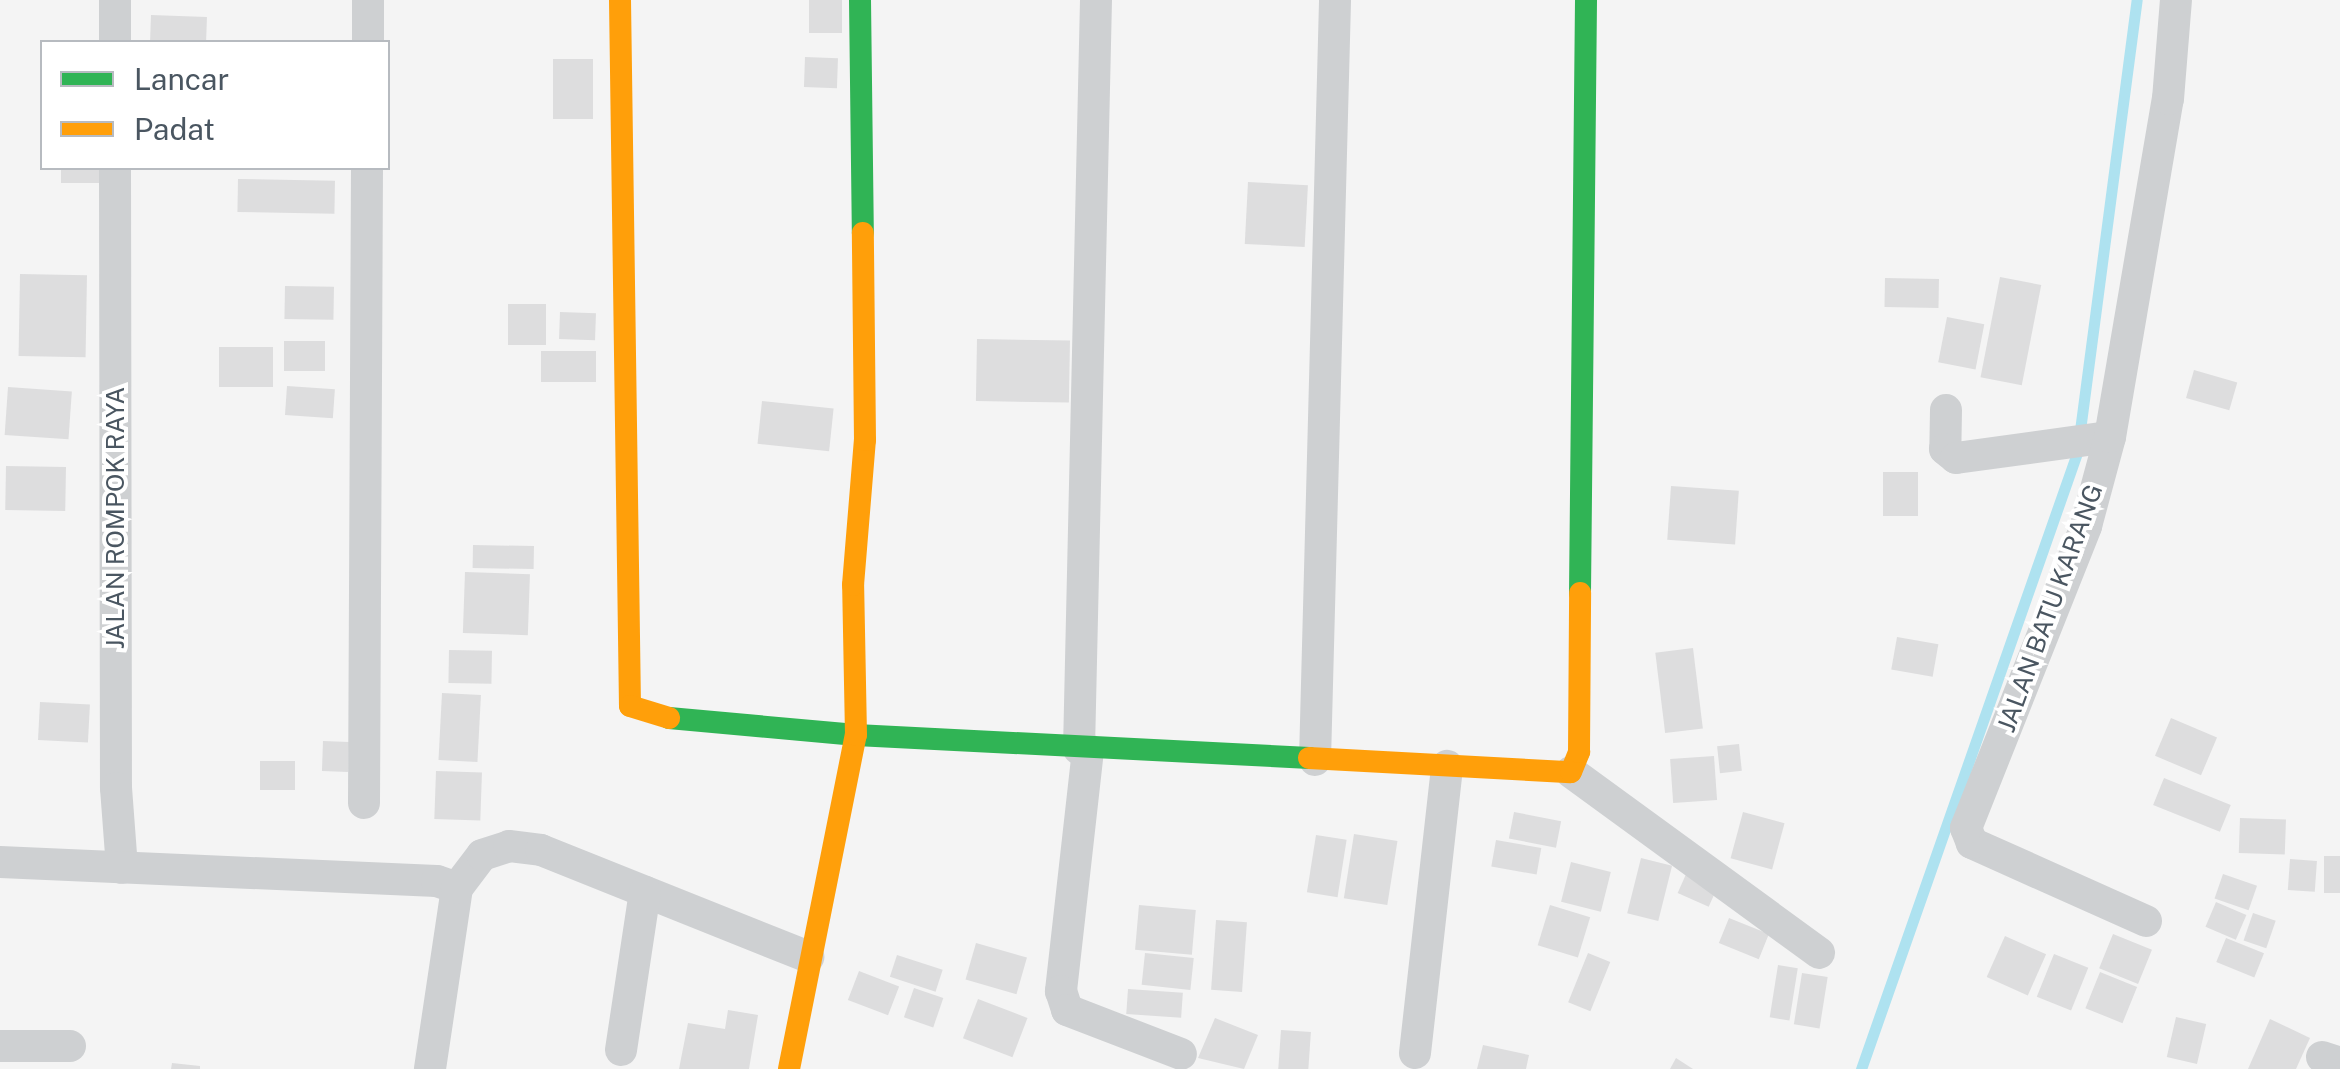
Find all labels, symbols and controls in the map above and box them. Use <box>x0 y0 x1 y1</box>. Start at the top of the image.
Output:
legend <box>40 40 390 170</box>
text: Lancar <box>134 61 229 97</box>
text: Padat <box>134 111 215 147</box>
street label: JALAN ROMPOK RAYA <box>100 387 130 649</box>
street label: JALAN BATU KARANG <box>1991 480 2109 736</box>

